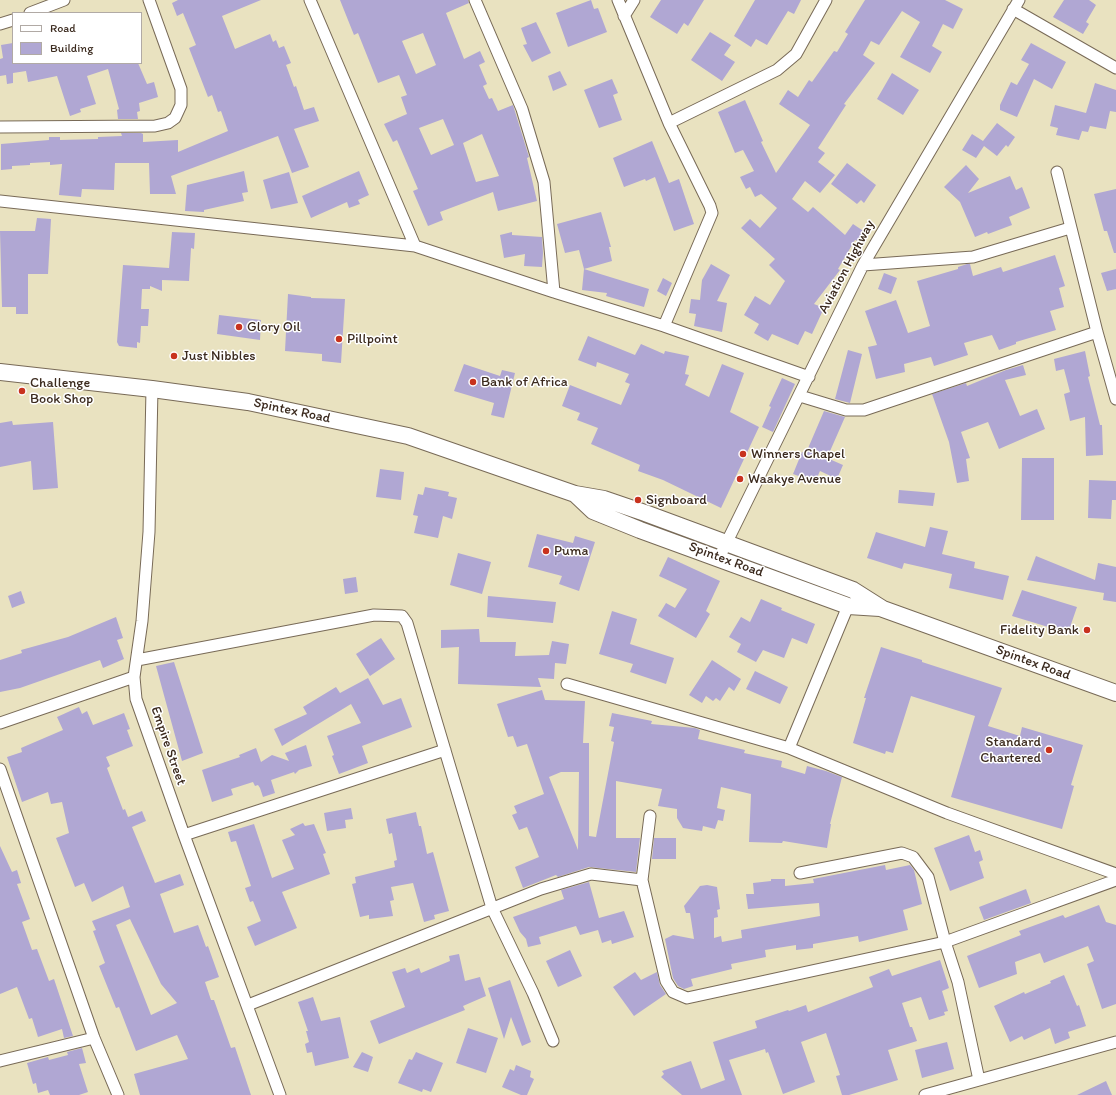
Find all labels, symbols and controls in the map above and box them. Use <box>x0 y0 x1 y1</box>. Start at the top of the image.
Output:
legend <box>12 12 142 64</box>
text: Road <box>50 21 76 35</box>
text: Building <box>50 41 93 55</box>
street label: Aviation Highway <box>815 217 879 317</box>
place label: Glory Oil <box>247 319 301 335</box>
marker: Glory Oil <box>234 322 244 332</box>
place label: Pillpoint <box>347 331 398 347</box>
marker: Pillpoint <box>334 334 344 344</box>
place label: Just Nibbles <box>182 348 256 364</box>
marker: Just Nibbles <box>169 351 179 361</box>
place label: Bank of Africa <box>481 374 568 390</box>
place label: Challenge Book Shop <box>30 375 93 408</box>
marker: Bank of Africa <box>468 377 478 387</box>
marker: Challenge Book Shop <box>17 386 27 396</box>
street label: Spintex Road <box>252 395 332 427</box>
place label: Winners Chapel <box>751 446 845 462</box>
marker: Winners Chapel <box>738 449 748 459</box>
place label: Waakye Avenue <box>748 471 841 487</box>
marker: Waakye Avenue <box>735 474 745 484</box>
place label: Signboard <box>646 492 707 508</box>
marker: Signboard <box>633 495 643 505</box>
street label: Spintex Road <box>686 539 766 581</box>
place label: Puma <box>554 543 588 559</box>
marker: Puma <box>541 546 551 556</box>
place label: Fidelity Bank <box>1000 622 1079 638</box>
marker: Fidelity Bank <box>1082 625 1092 635</box>
street label: Spintex Road <box>993 642 1073 684</box>
street label: Empire Street <box>147 704 189 788</box>
place label: Standard Chartered <box>980 734 1041 766</box>
marker: Standard Chartered <box>1044 745 1054 755</box>

